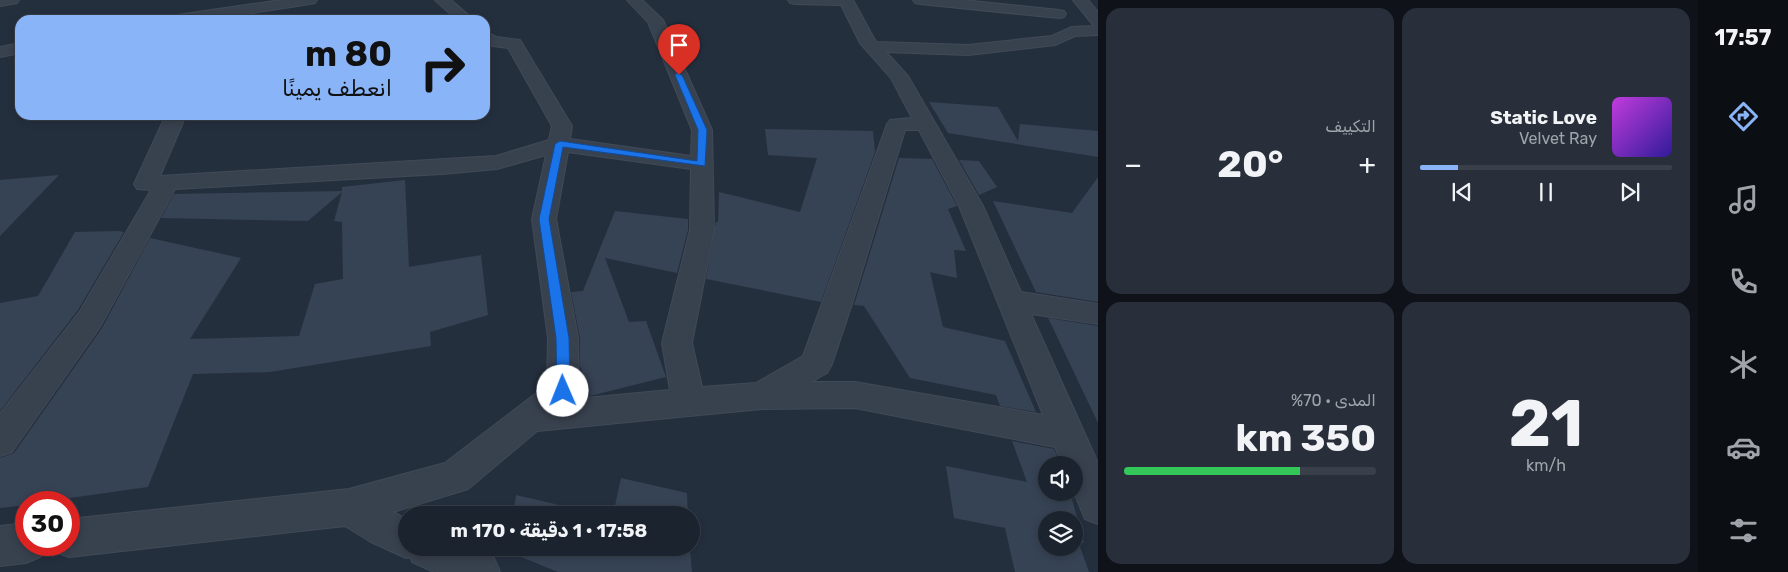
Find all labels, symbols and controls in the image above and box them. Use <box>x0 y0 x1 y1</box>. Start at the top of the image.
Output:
pin <box>658 24 700 75</box>
text: 17:57 <box>1715 24 1771 51</box>
icon: arrive <box>665 31 693 59</box>
text: 80 m <box>305 33 392 75</box>
icon: right <box>410 35 475 100</box>
text: انعطف يمينًا <box>282 75 392 102</box>
icon: directions <box>1726 99 1761 134</box>
text: Static Love <box>1490 106 1597 129</box>
text: التكييف <box>1325 117 1376 136</box>
text: Velvet Ray <box>1519 129 1597 148</box>
text: 20° <box>1217 141 1283 187</box>
text: − <box>1124 148 1142 181</box>
text: + <box>1359 148 1376 181</box>
icon: previous <box>1448 178 1476 206</box>
icon: pause <box>1532 178 1560 206</box>
icon: next <box>1616 178 1644 206</box>
icon: music <box>1726 182 1761 217</box>
icon: phone <box>1726 264 1761 299</box>
icon: climate <box>1726 347 1761 382</box>
position arrow <box>536 364 588 416</box>
text: 21 <box>1509 385 1583 462</box>
text: المدى · 70% <box>1291 391 1376 410</box>
text: 350 km <box>1235 415 1376 461</box>
icon: car <box>1726 430 1761 465</box>
map controls <box>1038 456 1083 556</box>
button: sound <box>1038 456 1083 501</box>
text: km/h <box>1526 456 1566 475</box>
speed limit sign: 30 <box>15 491 80 556</box>
button: layers <box>1038 511 1083 556</box>
icon: filters <box>1726 513 1761 548</box>
text: 17:58 · 1 دقيقة · 170 m <box>451 519 647 542</box>

